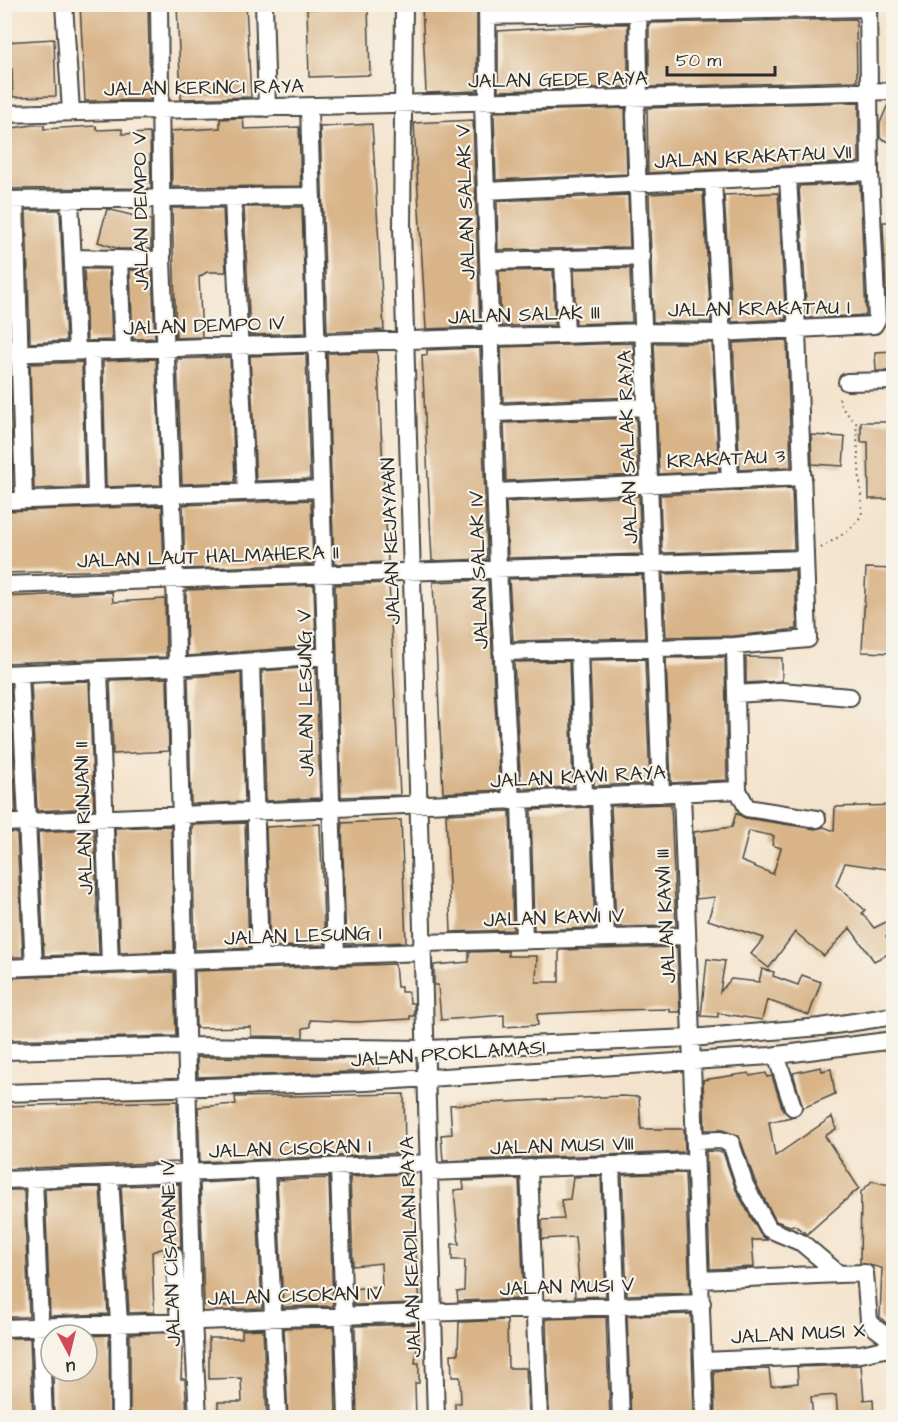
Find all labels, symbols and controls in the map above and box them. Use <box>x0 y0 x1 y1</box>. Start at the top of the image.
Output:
scale bar <box>667 39 775 77</box>
text: 50 m <box>676 48 721 73</box>
street label: JALAN GEDE RAYA <box>468 64 648 96</box>
street label: JALAN KERINCI RAYA <box>104 72 304 104</box>
street label: JALAN SALAK V <box>449 123 483 280</box>
street label: JALAN DEMPO V <box>126 131 156 291</box>
street label: JALAN KRAKATAU VII <box>653 138 853 176</box>
street label: JALAN KRAKATAU I <box>668 293 850 325</box>
street label: JALAN SALAK III <box>447 298 601 332</box>
street label: JALAN DEMPO IV <box>123 309 286 343</box>
street label: JALAN SALAK RAYA <box>611 350 645 544</box>
street label: KRAKATAU 3 <box>666 442 786 476</box>
street label: JALAN KEJAYAAN <box>374 457 408 625</box>
street label: JALAN SALAK IV <box>462 490 496 650</box>
street label: JALAN LAUT HALMAHERA II <box>77 538 339 576</box>
street label: JALAN LESUNG V <box>291 609 321 777</box>
street label: JALAN RINJANI II <box>67 741 101 895</box>
street label: JALAN KAWI RAYA <box>489 758 667 796</box>
street label: JALAN KAWI III <box>649 848 683 984</box>
street label: JALAN KAWI IV <box>483 902 625 934</box>
street label: JALAN LESUNG I <box>224 919 382 953</box>
street label: JALAN PROKLAMASI <box>350 1033 546 1075</box>
street label: JALAN MUSI VIII <box>490 1129 634 1163</box>
street label: JALAN CISOKAN I <box>208 1132 372 1166</box>
street label: JALAN KEADILAN RAYA <box>393 1136 429 1358</box>
street label: JALAN CISADANE IV <box>154 1159 188 1347</box>
street label: JALAN MUSI V <box>499 1271 635 1303</box>
street label: JALAN CISOKAN IV <box>207 1279 383 1313</box>
street label: JALAN MUSI X <box>730 1317 866 1351</box>
north arrow <box>39 1323 99 1383</box>
text: U <box>65 1355 77 1378</box>

